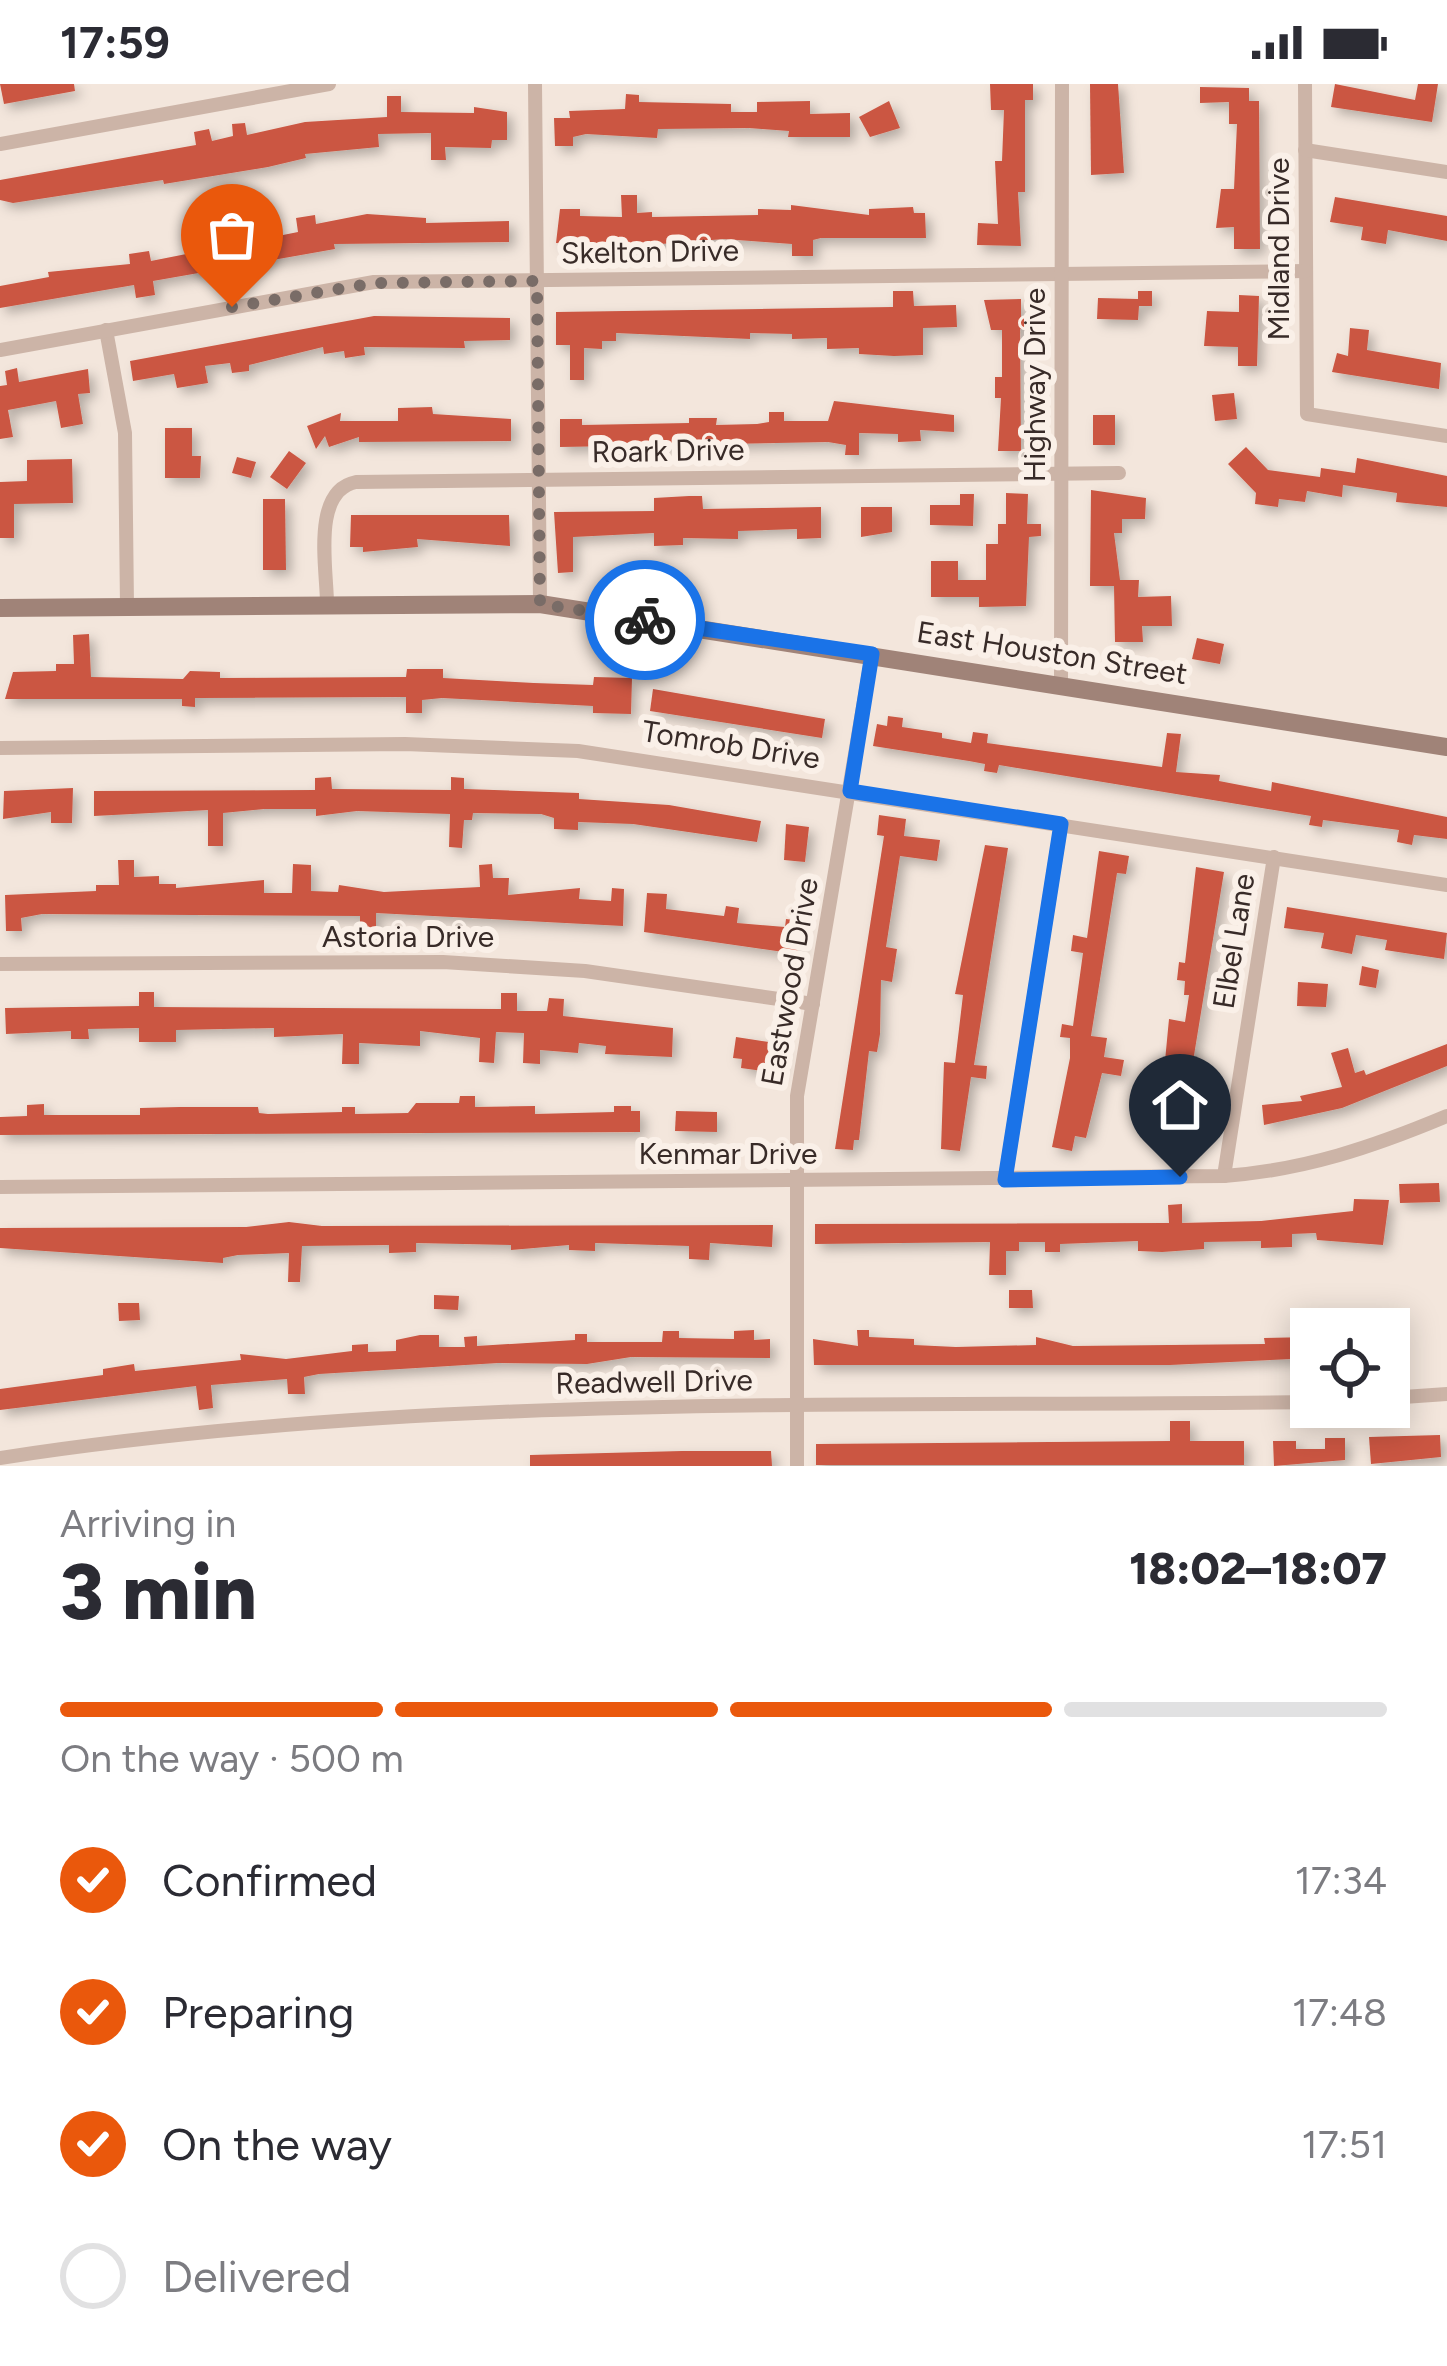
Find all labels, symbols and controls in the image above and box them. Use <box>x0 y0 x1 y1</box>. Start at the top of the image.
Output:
text: 17:59 <box>60 15 170 69</box>
street label: Midland Drive <box>1260 158 1297 340</box>
pin <box>181 184 283 307</box>
icon: bag <box>199 202 265 268</box>
street label: Skelton Drive <box>561 231 739 272</box>
street label: Highway Drive <box>1016 288 1053 482</box>
street label: Roark Drive <box>591 431 745 470</box>
courier <box>585 560 705 680</box>
icon: bike <box>612 587 678 653</box>
street label: East Houston Street <box>914 613 1190 692</box>
street label: Tomrob Drive <box>640 712 823 777</box>
street label: Elbel Lane <box>1205 871 1262 1011</box>
street label: Eastwood Drive <box>753 875 826 1089</box>
street label: Astoria Drive <box>322 918 494 955</box>
pin <box>1129 1054 1231 1177</box>
icon: home <box>1147 1072 1213 1138</box>
street label: Kenmar Drive <box>639 1135 817 1172</box>
map controls <box>1290 1308 1410 1428</box>
button: locate <box>1290 1308 1410 1428</box>
street label: Readwell Drive <box>555 1361 753 1402</box>
text: Arriving in <box>60 1500 236 1547</box>
text: 18:02–18:07 <box>1129 1541 1387 1595</box>
text: 3 min <box>60 1545 257 1639</box>
text: On the way · 500 m <box>60 1735 404 1782</box>
icon: check <box>60 1847 126 1913</box>
text: Confirmed <box>162 1853 377 1907</box>
text: 17:34 <box>1295 1857 1387 1904</box>
icon: check <box>60 1979 126 2045</box>
text: Preparing <box>162 1985 354 2039</box>
text: 17:48 <box>1292 1989 1387 2036</box>
icon: check <box>60 2111 126 2177</box>
text: On the way <box>162 2117 392 2171</box>
text: 17:51 <box>1302 2121 1387 2168</box>
text: Delivered <box>162 2249 351 2303</box>

